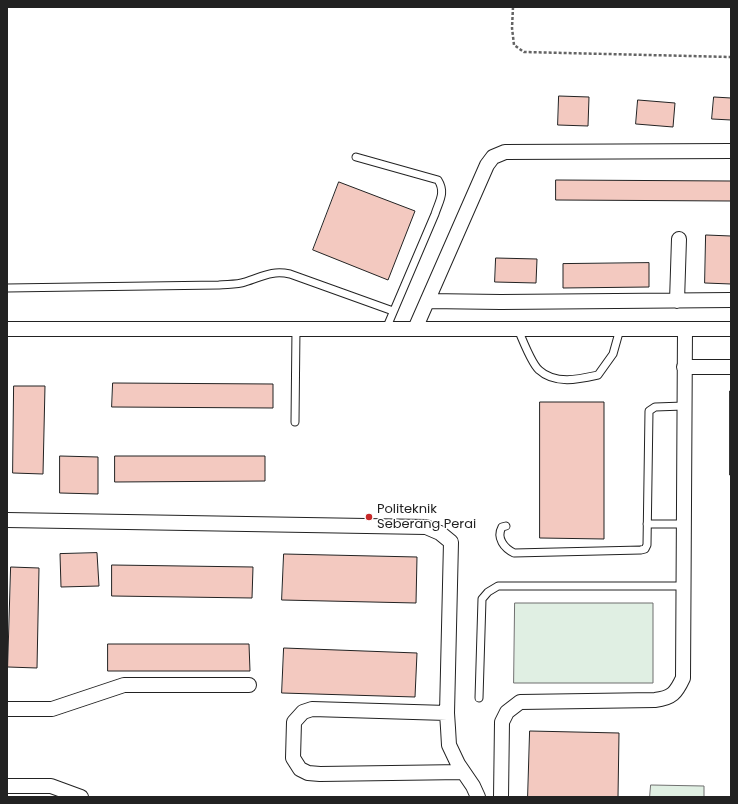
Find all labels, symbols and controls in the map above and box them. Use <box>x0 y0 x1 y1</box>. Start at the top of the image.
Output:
place label: Politeknik Seberang Perai <box>377 502 476 533</box>
marker: Politeknik Seberang Perai <box>364 512 374 522</box>

